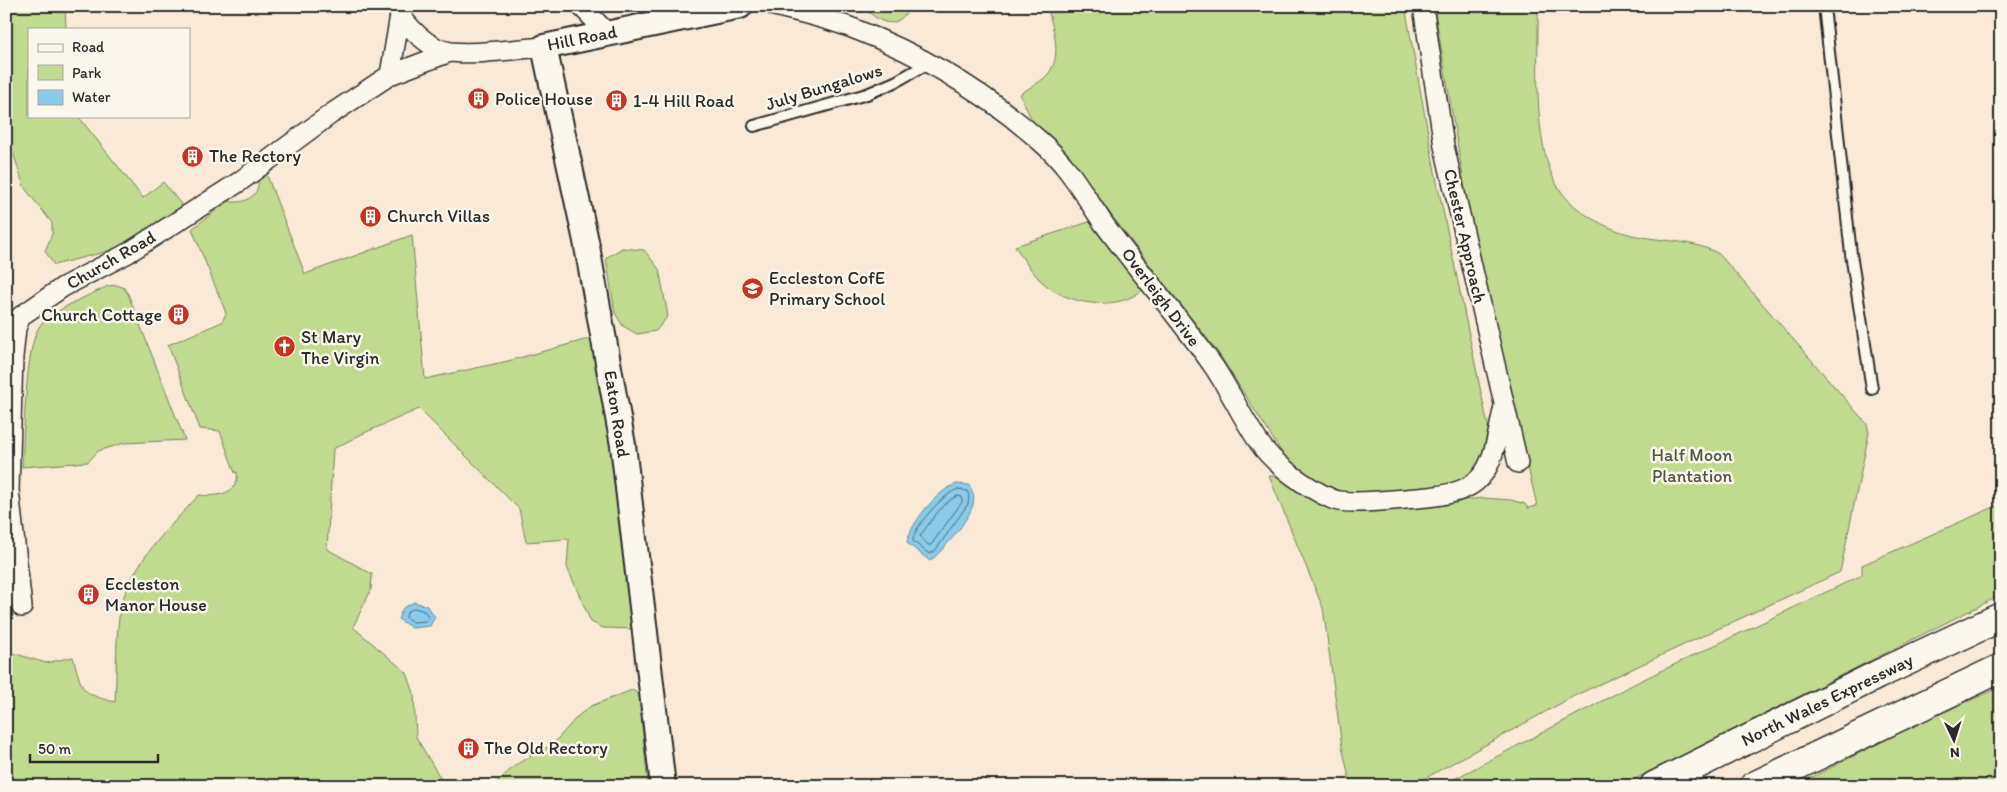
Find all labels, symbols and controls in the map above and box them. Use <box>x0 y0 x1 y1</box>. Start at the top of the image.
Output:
street label: Hill Road <box>545 20 619 56</box>
legend <box>28 28 190 118</box>
text: Road <box>72 38 105 56</box>
street label: July Bungalows <box>763 59 885 115</box>
text: Park <box>72 64 102 82</box>
building icon: Police House <box>467 87 491 111</box>
text: Water <box>72 88 111 106</box>
place label: Police House <box>495 88 593 110</box>
building icon: 1-4 Hill Road <box>605 89 629 113</box>
place label: 1-4 Hill Road <box>633 90 734 112</box>
building icon: The Rectory <box>181 144 205 168</box>
place label: The Rectory <box>209 145 301 167</box>
street label: Chester Approach <box>1439 167 1491 306</box>
building icon: Church Villas <box>359 204 383 228</box>
place label: Church Villas <box>387 205 490 227</box>
street label: Church Road <box>63 226 160 294</box>
street label: Overleigh Drive <box>1117 243 1205 351</box>
place label: Eccleston CofE Primary School <box>769 267 885 310</box>
school or university icon: Eccleston CofE Primary School <box>741 276 765 300</box>
building icon: Church Cottage <box>166 303 190 327</box>
place label: Church Cottage <box>41 304 162 326</box>
place label: St Mary The Virgin <box>301 326 379 369</box>
church icon: St Mary The Virgin <box>273 335 297 359</box>
street label: Eaton Road <box>599 369 635 459</box>
park label: Half Moon Plantation <box>1652 444 1732 487</box>
place label: Eccleston Manor House <box>105 573 207 616</box>
building icon: Eccleston Manor House <box>77 582 101 606</box>
street label: North Wales Expressway <box>1737 649 1917 751</box>
north arrow <box>1930 714 1980 764</box>
scale bar <box>30 732 158 764</box>
building icon: The Old Rectory <box>456 736 480 760</box>
place label: The Old Rectory <box>484 737 608 759</box>
text: 50 m <box>38 740 71 758</box>
text: N <box>1950 744 1960 761</box>

